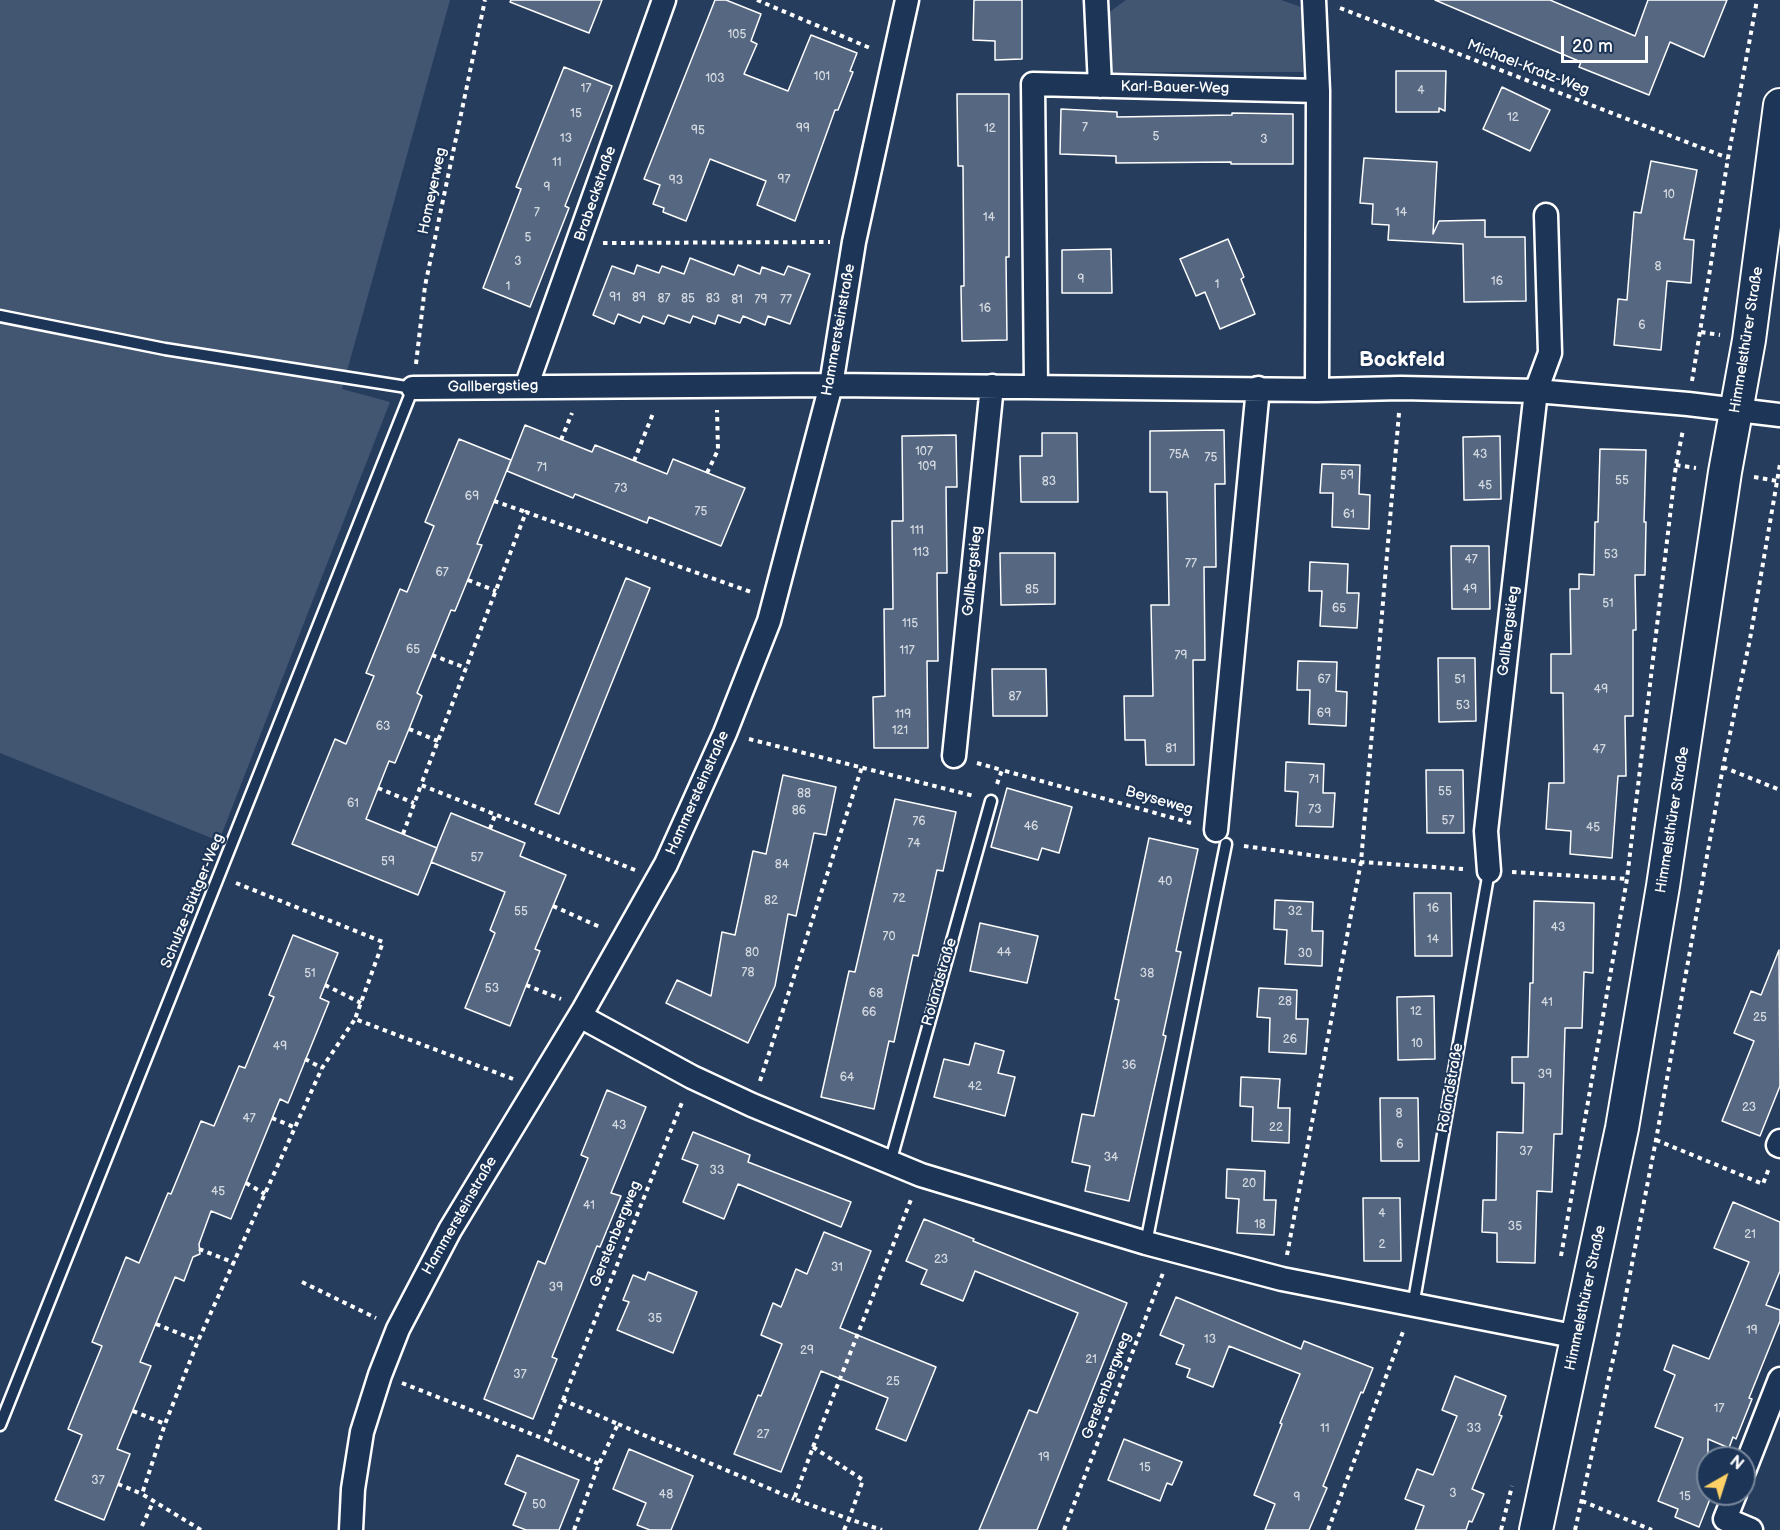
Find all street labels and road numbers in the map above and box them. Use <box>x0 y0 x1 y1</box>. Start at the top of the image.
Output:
street label: Michael-Kratz-Weg <box>1464 36 1592 100</box>
street label: Karl-Bauer-Weg <box>1121 78 1229 98</box>
street label: Brabeckstraße <box>571 144 621 244</box>
street label: Homeyerweg <box>415 146 451 236</box>
street label: Hammersteinstraße <box>819 262 859 398</box>
street label: Himmelsthürer Straße <box>1727 265 1767 415</box>
street label: Gallbergstieg <box>448 377 538 397</box>
street label: Gallbergstieg <box>959 525 987 617</box>
street label: Gallbergstieg <box>1495 585 1523 677</box>
street label: Hammersteinstraße <box>663 728 733 858</box>
street label: Himmelsthürer Straße <box>1653 745 1693 895</box>
street label: Beyseweg <box>1123 783 1195 819</box>
street label: Schulze-Büttger-Weg <box>158 831 228 971</box>
street label: Rolandstraße <box>919 936 961 1028</box>
street label: Rolandstraße <box>1434 1042 1468 1134</box>
street label: Hammersteinstraße <box>419 1154 501 1278</box>
street label: Gerstenbergweg <box>586 1178 646 1290</box>
street label: Himmelsthürer Straße <box>1562 1224 1610 1372</box>
street label: Gerstenbergweg <box>1078 1330 1136 1442</box>

